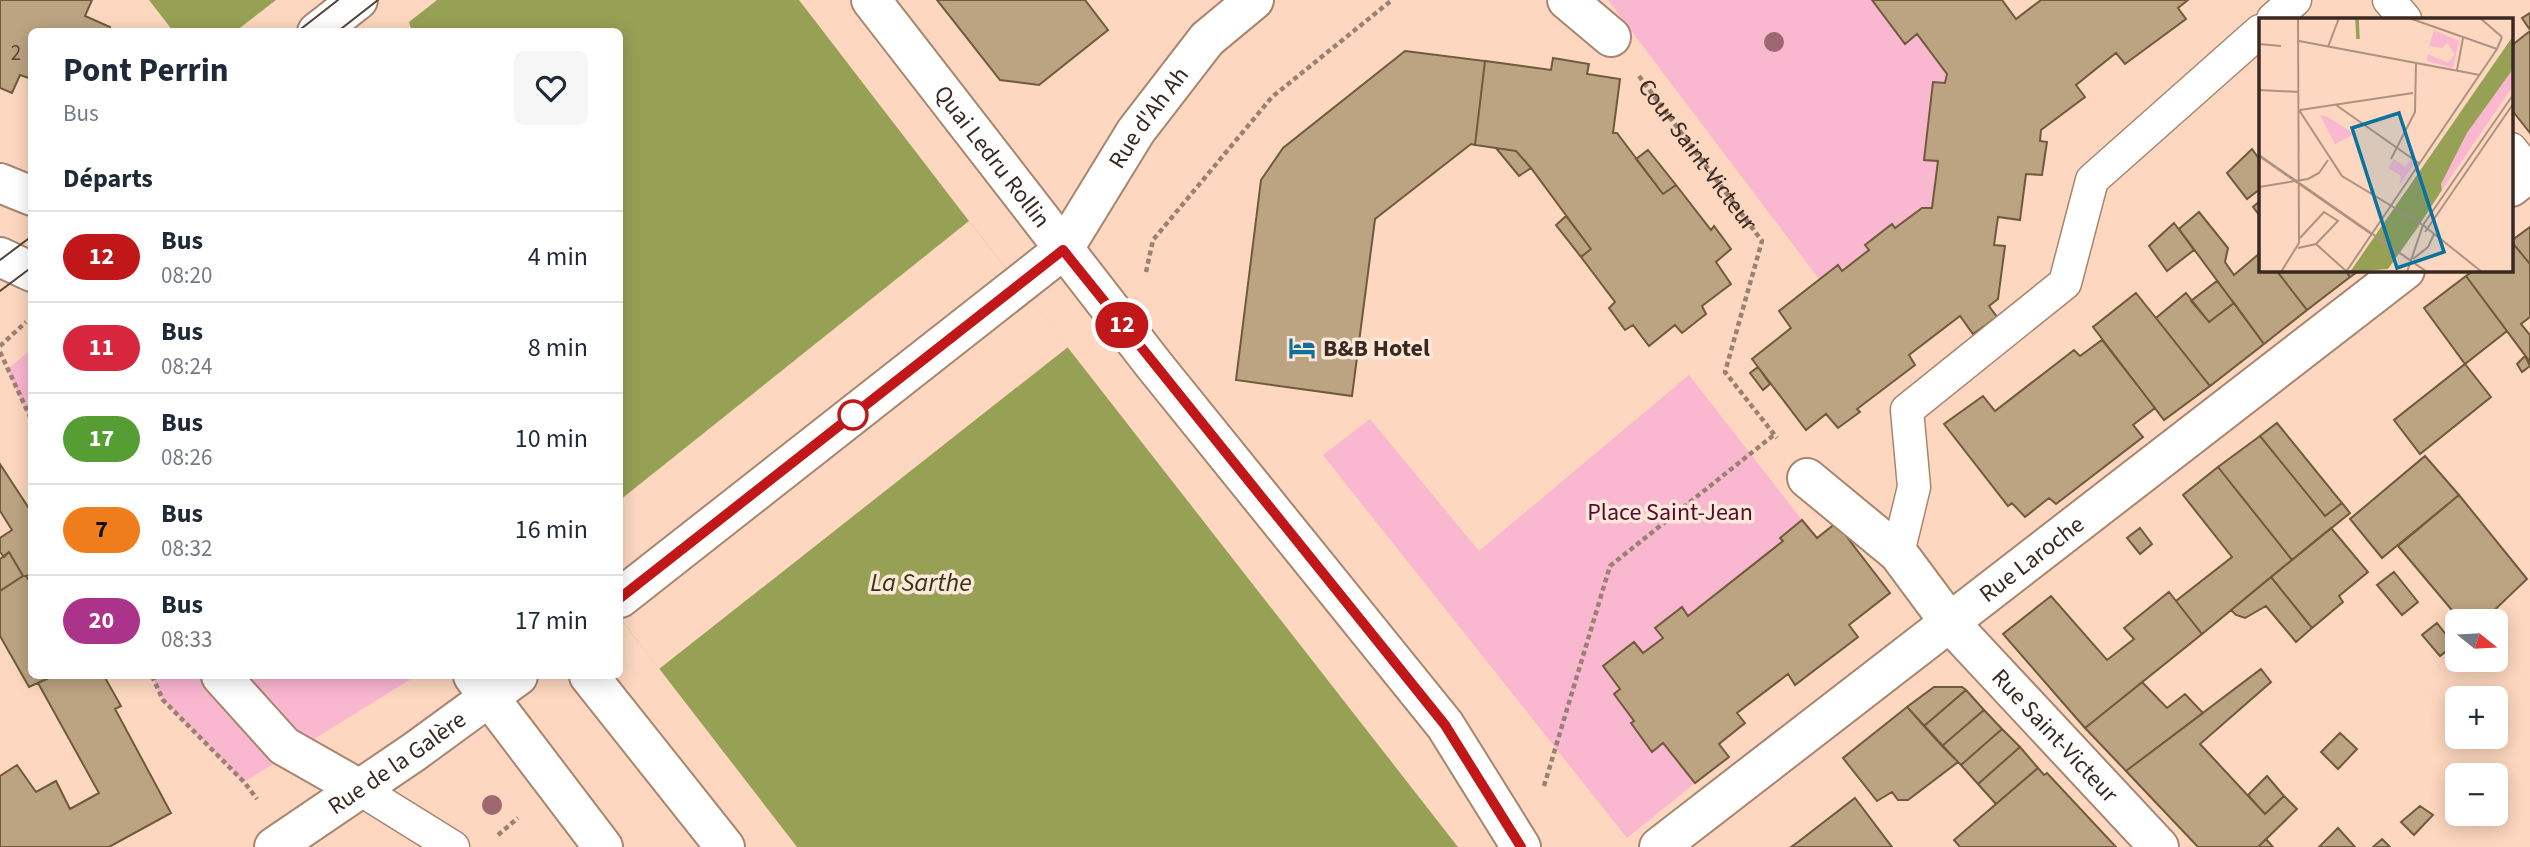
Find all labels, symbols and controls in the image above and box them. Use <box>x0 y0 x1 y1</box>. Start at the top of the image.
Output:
inset map <box>2259 18 2512 271</box>
house number: 2 <box>11 38 21 68</box>
text: Pont Perrin <box>63 47 229 94</box>
button: heart <box>514 51 588 125</box>
street label: Rue d'Ah Ah <box>1100 59 1197 176</box>
street label: Cour Saint-Victeur <box>1629 72 1766 239</box>
street label: Quai Ledru Rollin <box>925 78 1059 236</box>
text: Bus <box>63 97 99 130</box>
text: Départs <box>63 160 153 197</box>
text: Bus <box>161 222 203 259</box>
text: 4 min <box>528 238 588 275</box>
text: 12 <box>89 239 114 274</box>
text: 08:20 <box>161 259 212 292</box>
line badge: 12 <box>1090 302 1154 348</box>
text: 12 <box>1109 307 1135 342</box>
text: Bus <box>161 313 203 350</box>
text: 8 min <box>528 329 588 366</box>
text: 11 <box>89 330 114 365</box>
place label: B&B Hotel <box>1323 331 1430 366</box>
hotel icon: B&B Hotel <box>1287 333 1317 363</box>
text: 08:24 <box>161 350 212 383</box>
unlabelled marker <box>838 400 868 430</box>
text: Bus <box>161 404 203 441</box>
text: 10 min <box>515 420 588 457</box>
text: 17 <box>89 421 114 456</box>
text: 08:26 <box>161 441 212 474</box>
text: Bus <box>161 495 203 532</box>
park label: Place Saint-Jean <box>1587 495 1753 530</box>
street label: Rue Laroche <box>1972 507 2092 611</box>
text: 16 min <box>515 511 588 548</box>
text: 7 <box>95 512 108 547</box>
text: 08:32 <box>161 532 212 565</box>
water label: La Sarthe <box>870 564 972 601</box>
text: Bus <box>161 586 203 623</box>
text: 17 min <box>515 602 588 639</box>
text: 20 <box>89 603 114 638</box>
north arrow <box>2445 609 2508 672</box>
map controls <box>2445 609 2508 826</box>
text: 08:33 <box>161 623 212 656</box>
street label: Rue Saint-Victeur <box>1983 661 2127 811</box>
button: + <box>2445 686 2508 749</box>
street label: Rue de la Galère <box>321 703 474 824</box>
button: − <box>2445 763 2508 826</box>

